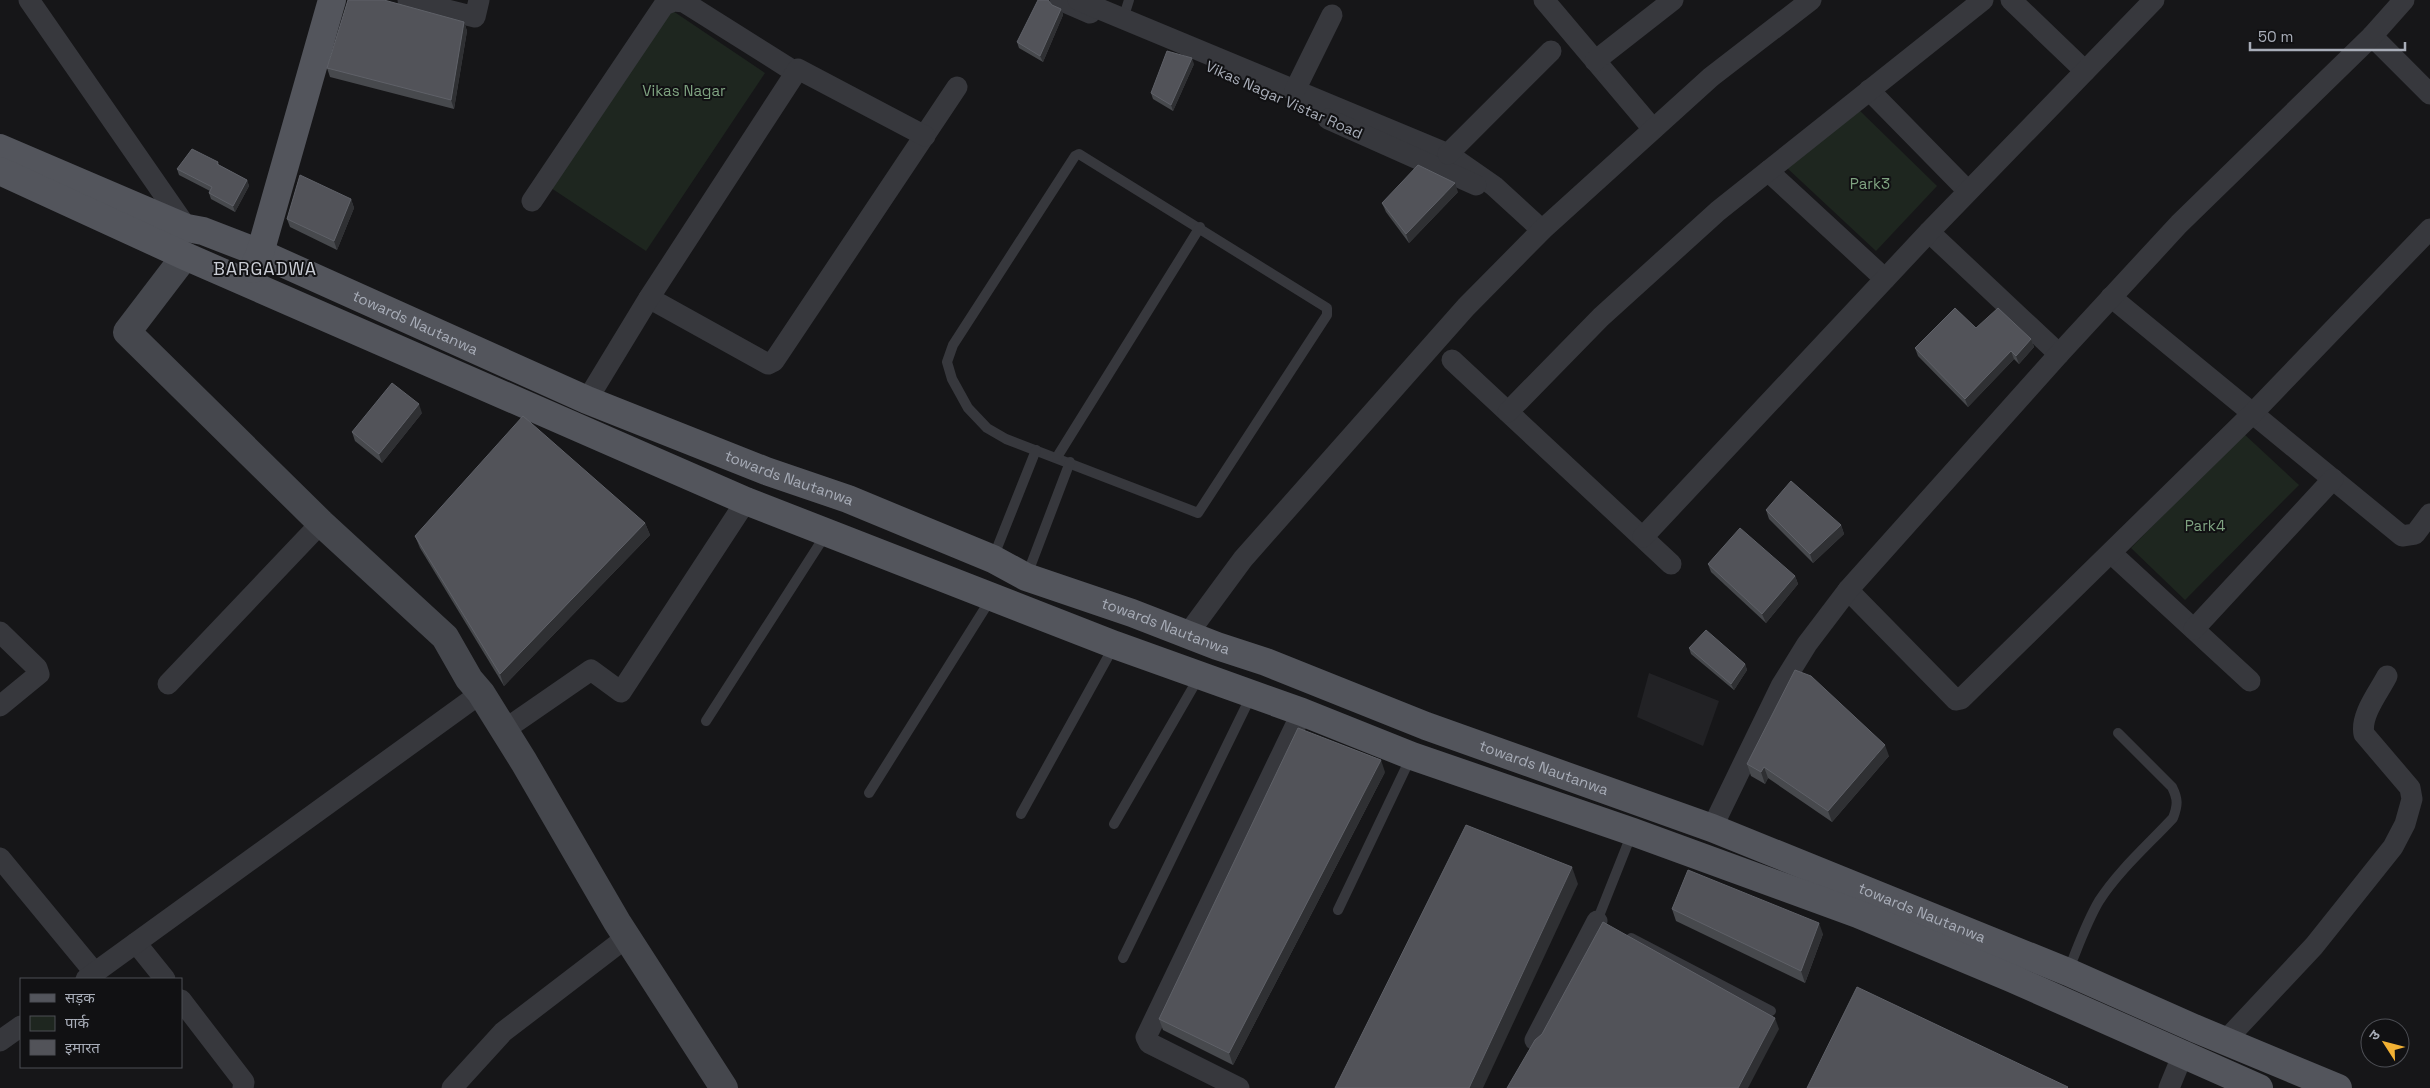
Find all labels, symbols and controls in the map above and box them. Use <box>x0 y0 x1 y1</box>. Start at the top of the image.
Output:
scale bar <box>2250 20 2405 52</box>
text: 50 m <box>2258 27 2293 46</box>
street label: Vikas Nagar Vistar Road <box>1203 56 1366 143</box>
park label: Vikas Nagar <box>642 81 726 100</box>
park label: Park3 <box>1850 174 1890 193</box>
district label: BARGADWA <box>213 257 317 280</box>
street label: towards Nautanwa <box>350 286 482 359</box>
street label: towards Nautanwa <box>722 446 857 510</box>
park label: Park4 <box>2185 516 2225 535</box>
street label: towards Nautanwa <box>1099 593 1233 659</box>
street label: towards Nautanwa <box>1477 736 1611 799</box>
street label: towards Nautanwa <box>1855 878 1989 947</box>
legend <box>20 978 182 1068</box>
text: सड़क <box>65 988 95 1007</box>
text: पार्क <box>65 1013 89 1032</box>
north arrow <box>2360 1018 2410 1068</box>
text: उ <box>2365 1026 2385 1044</box>
text: इमारत <box>65 1038 100 1057</box>

